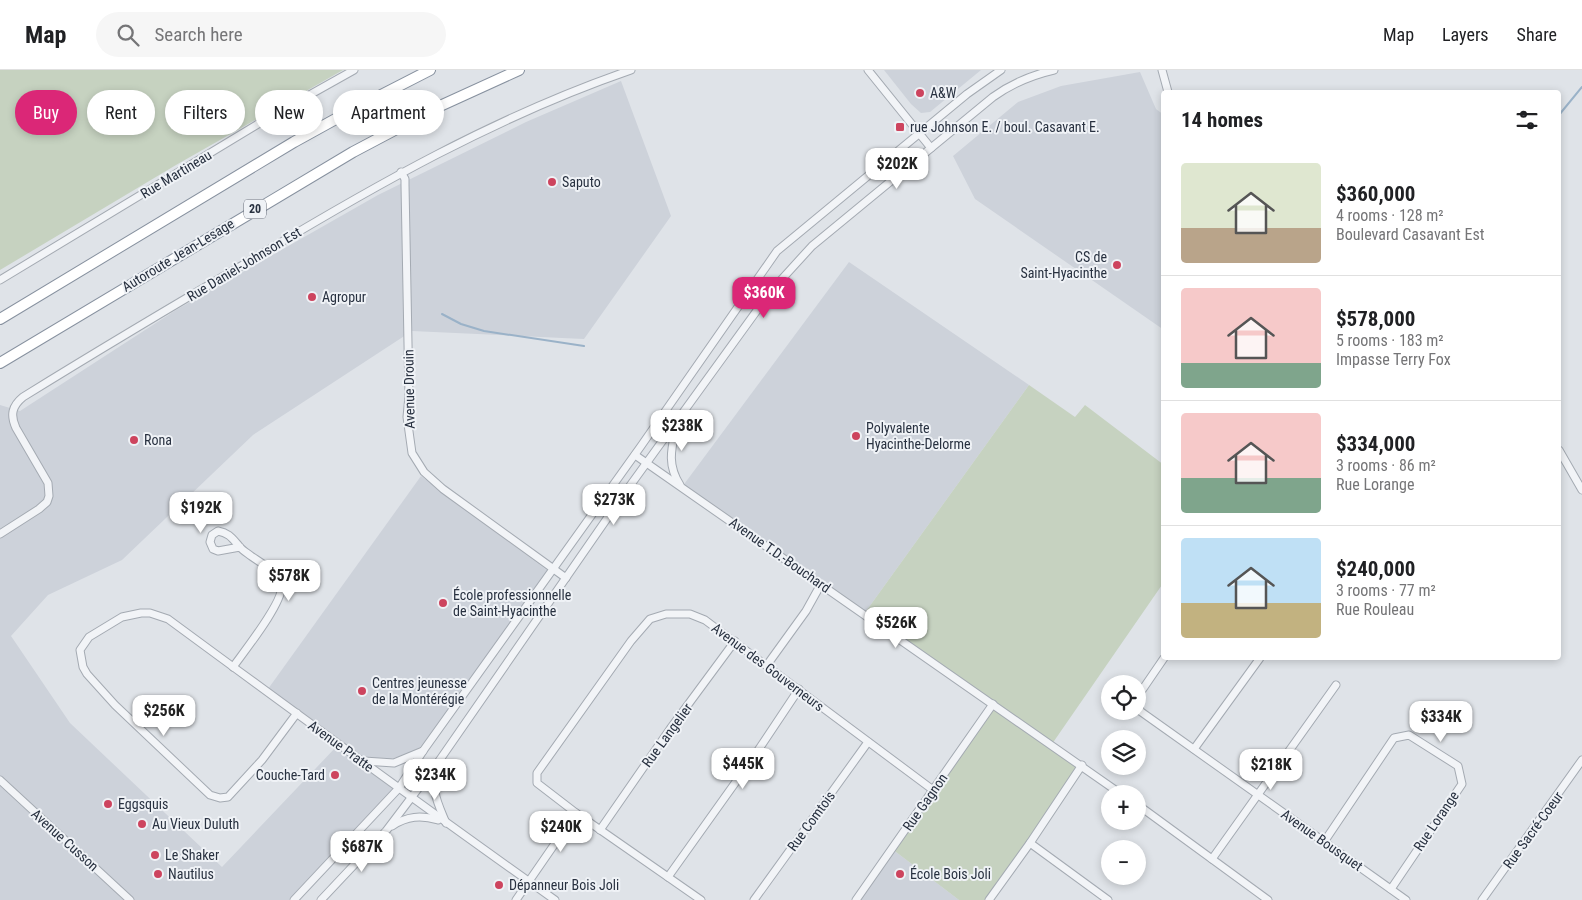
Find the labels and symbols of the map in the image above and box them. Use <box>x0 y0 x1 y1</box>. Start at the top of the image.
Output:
place label: A&W <box>930 85 957 101</box>
marker: A&W <box>914 87 926 99</box>
place label: rue Johnson E. / boul. Casavant E. <box>910 119 1100 135</box>
marker: rue Johnson E. / boul. Casavant E. <box>894 121 906 133</box>
street label: Rue Martineau <box>138 147 214 201</box>
pin: $202K <box>862 148 932 190</box>
place label: Saputo <box>562 174 601 190</box>
marker: Saputo <box>546 176 558 188</box>
road number: 20 <box>244 200 266 218</box>
street label: Autoroute Jean-Lesage <box>119 215 237 295</box>
street label: Rue Daniel-Johnson Est <box>184 224 304 304</box>
place label: CS de Saint-Hyacinthe <box>1020 249 1107 281</box>
marker: CS de Saint-Hyacinthe <box>1111 259 1123 271</box>
pin: $360K <box>729 276 799 319</box>
place label: Agropur <box>322 289 366 305</box>
marker: Agropur <box>306 291 318 303</box>
street label: Avenue Drouin <box>400 349 418 429</box>
pin: $238K <box>647 410 717 452</box>
place label: Polyvalente Hyacinthe-Delorme <box>866 420 971 452</box>
marker: Polyvalente Hyacinthe-Delorme <box>850 430 862 442</box>
place label: Rona <box>144 432 172 448</box>
marker: Rona <box>128 434 140 446</box>
pin: $273K <box>579 484 649 526</box>
pin: $192K <box>166 492 236 534</box>
street label: Avenue T.D.-Bouchard <box>726 514 834 596</box>
pin: $578K <box>254 560 324 602</box>
place label: École professionnelle de Saint-Hyacinthe <box>453 586 572 619</box>
marker: École professionnelle de Saint-Hyacinthe <box>437 597 449 609</box>
pin: $526K <box>861 606 931 649</box>
street label: Avenue des Gouverneurs <box>709 620 827 714</box>
place label: Centres jeunesse de la Montérégie <box>372 675 467 707</box>
marker: Centres jeunesse de la Montérégie <box>356 685 368 697</box>
pin: $256K <box>129 694 199 737</box>
street label: Rue Langelier <box>639 700 695 770</box>
pin: $334K <box>1406 700 1476 743</box>
street label: Avenue Pratte <box>305 717 377 775</box>
pin: $445K <box>708 748 778 790</box>
pin: $218K <box>1236 748 1306 791</box>
pin: $234K <box>400 758 470 801</box>
place label: Couche-Tard <box>256 767 325 783</box>
marker: Couche-Tard <box>329 769 341 781</box>
street label: Rue Gagnon <box>899 770 951 834</box>
street label: Rue Comtois <box>784 788 838 854</box>
street label: Rue Lorange <box>1410 788 1462 854</box>
street label: Rue Sacré-Coeur <box>1500 788 1566 872</box>
place label: Eggsquis <box>118 796 168 812</box>
marker: Eggsquis <box>102 798 114 810</box>
street label: Avenue Cusson <box>28 806 102 874</box>
street label: Avenue Bousquet <box>1278 806 1366 874</box>
pin: $240K <box>526 810 596 853</box>
place label: Au Vieux Duluth <box>152 816 239 832</box>
marker: Au Vieux Duluth <box>136 818 148 830</box>
pin: $687K <box>327 830 397 873</box>
place label: Le Shaker <box>165 847 219 863</box>
marker: Le Shaker <box>149 849 161 861</box>
place label: École Bois Joli <box>910 865 991 882</box>
place label: Nautilus <box>168 866 214 882</box>
marker: Nautilus <box>152 868 164 880</box>
marker: École Bois Joli <box>894 868 906 880</box>
place label: Dépanneur Bois Joli <box>509 877 619 893</box>
marker: Dépanneur Bois Joli <box>493 879 505 891</box>

